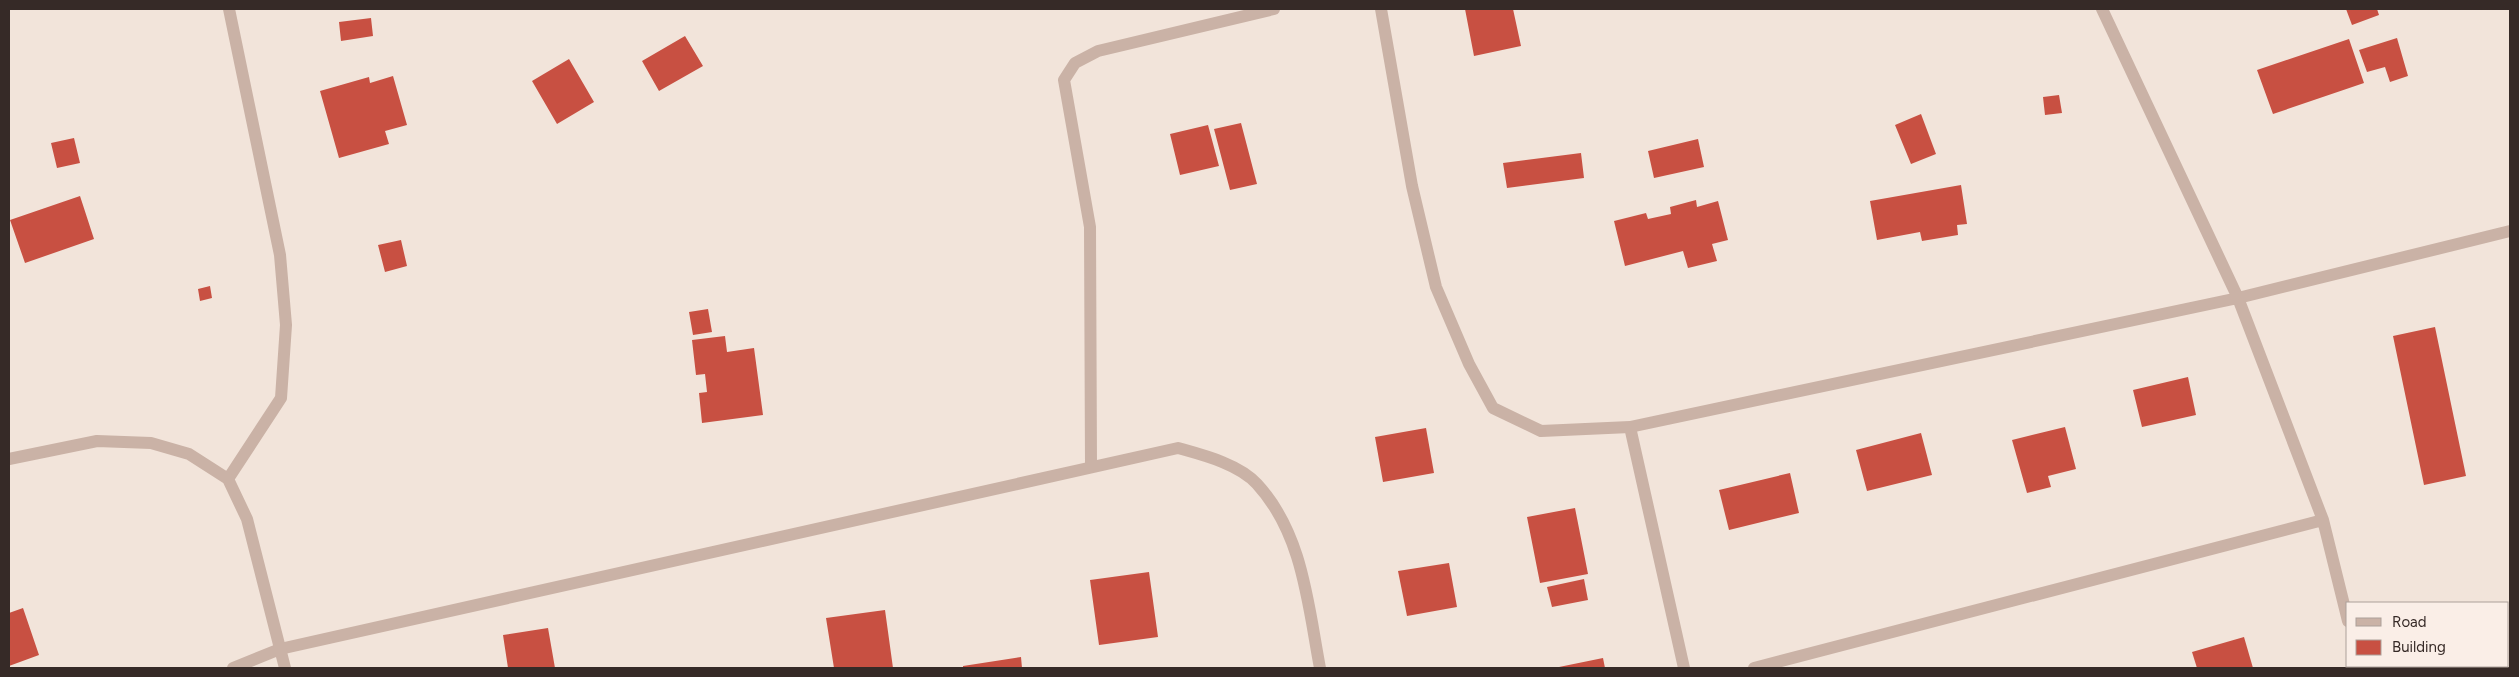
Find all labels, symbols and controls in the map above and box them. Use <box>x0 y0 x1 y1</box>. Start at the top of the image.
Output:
legend <box>2346 602 2509 667</box>
text: Road <box>2392 613 2427 631</box>
text: Building <box>2392 638 2446 656</box>

